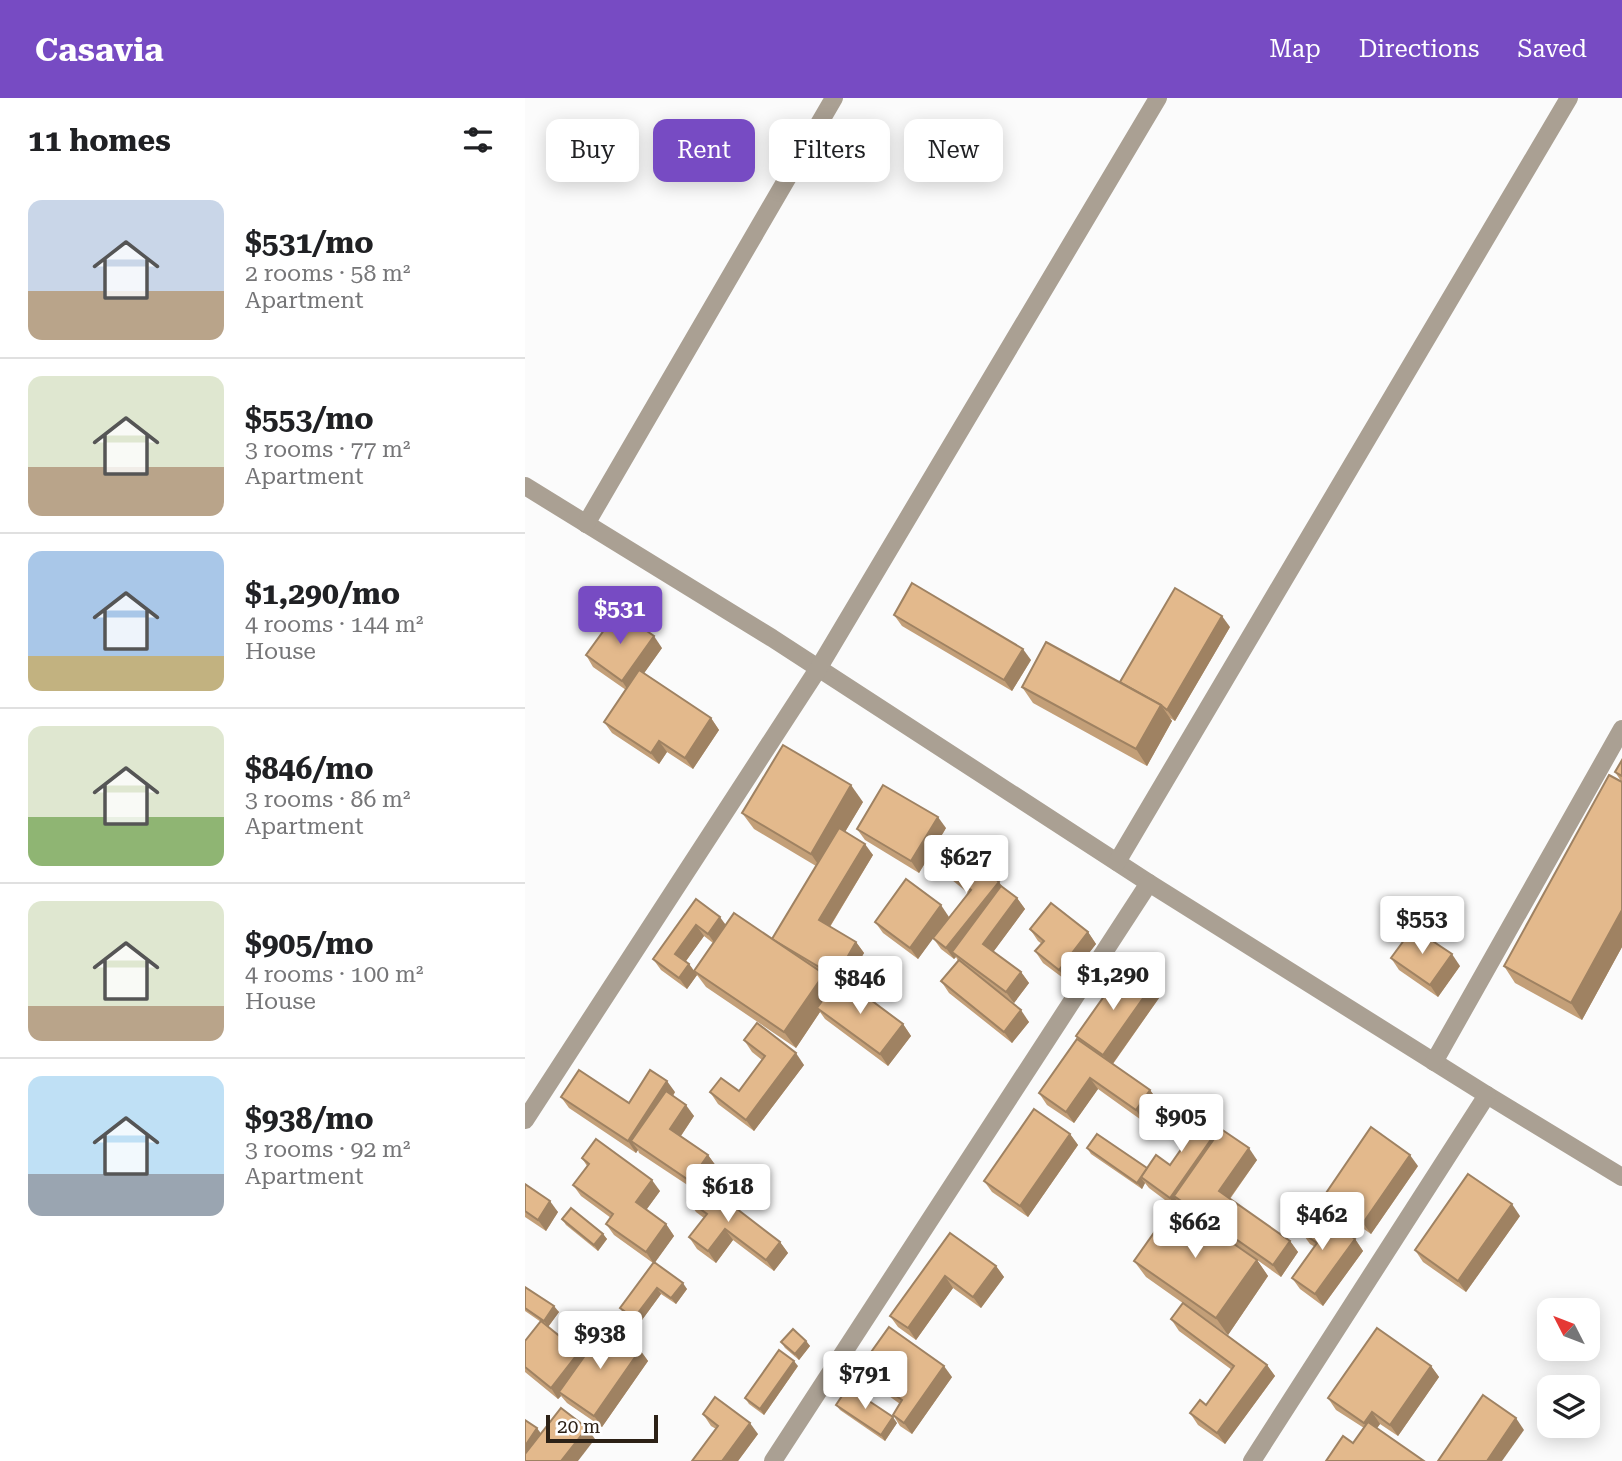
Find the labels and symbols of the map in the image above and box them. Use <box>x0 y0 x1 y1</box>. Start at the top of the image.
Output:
pin: $531 <box>579 587 661 646</box>
pin: $627 <box>925 836 1007 895</box>
pin: $553 <box>1381 896 1463 956</box>
pin: $1,290 <box>1056 953 1170 1012</box>
pin: $846 <box>819 956 901 1016</box>
pin: $905 <box>1140 1094 1222 1154</box>
pin: $618 <box>687 1164 769 1224</box>
pin: $462 <box>1281 1192 1363 1252</box>
pin: $662 <box>1154 1200 1236 1260</box>
north arrow <box>1537 1298 1599 1362</box>
pin: $938 <box>559 1312 641 1371</box>
pin: $791 <box>824 1352 906 1411</box>
scale bar <box>546 1412 658 1444</box>

